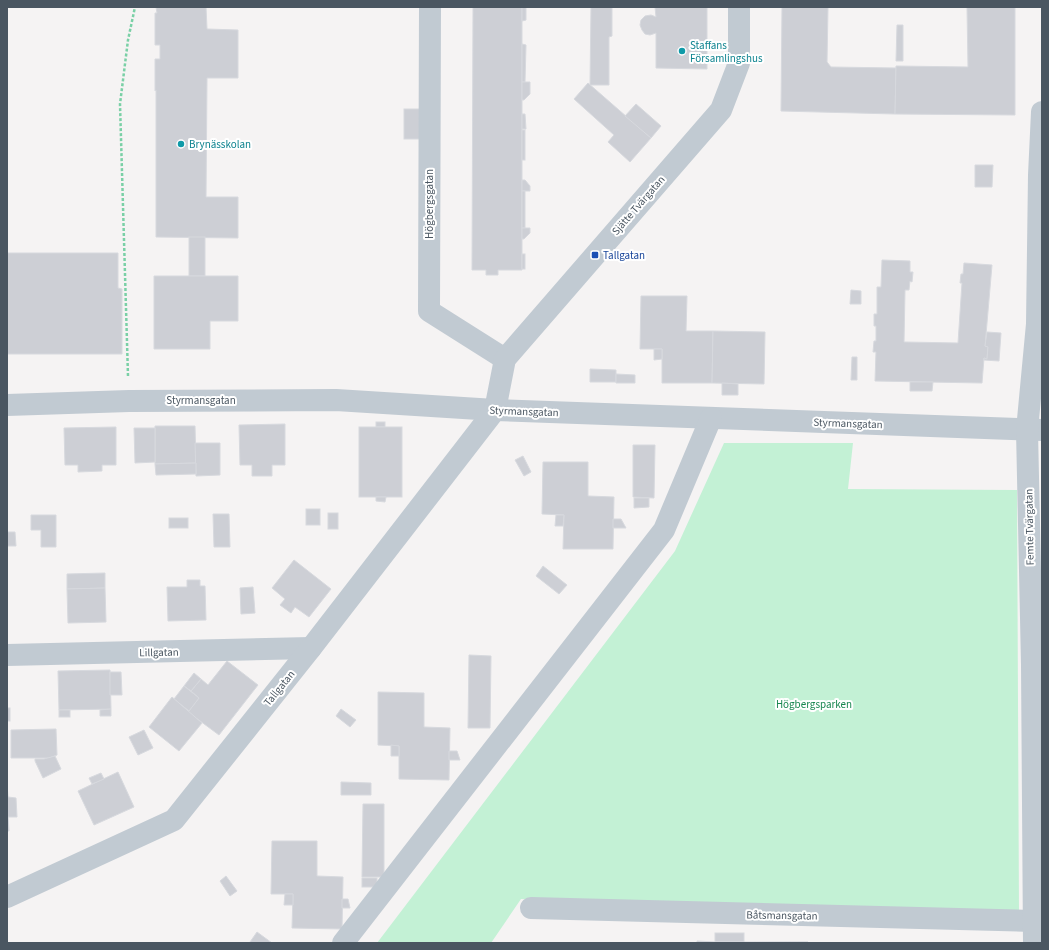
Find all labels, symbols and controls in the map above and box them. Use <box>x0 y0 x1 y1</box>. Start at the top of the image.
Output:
place label: Staffans Församlingshus <box>690 38 763 66</box>
marker: Staffans Församlingshus <box>677 46 687 56</box>
place label: Brynässkolan <box>189 137 251 152</box>
marker: Brynässkolan <box>176 139 186 149</box>
street label: Högbergsgatan <box>422 169 437 239</box>
street label: Sjätte Tvärgatan <box>608 172 668 238</box>
place label: Tallgatan <box>603 248 645 263</box>
marker: Tallgatan <box>590 250 600 260</box>
street label: Styrmansgatan <box>166 393 236 408</box>
street label: Styrmansgatan <box>489 403 559 420</box>
street label: Styrmansgatan <box>813 415 883 432</box>
street label: Femte Tvärgatan <box>1021 489 1038 565</box>
street label: Lillgatan <box>139 645 179 660</box>
street label: Tallgatan <box>260 667 298 709</box>
park label: Högbergsparken <box>776 697 852 712</box>
street label: Båtsmansgatan <box>746 907 818 924</box>

